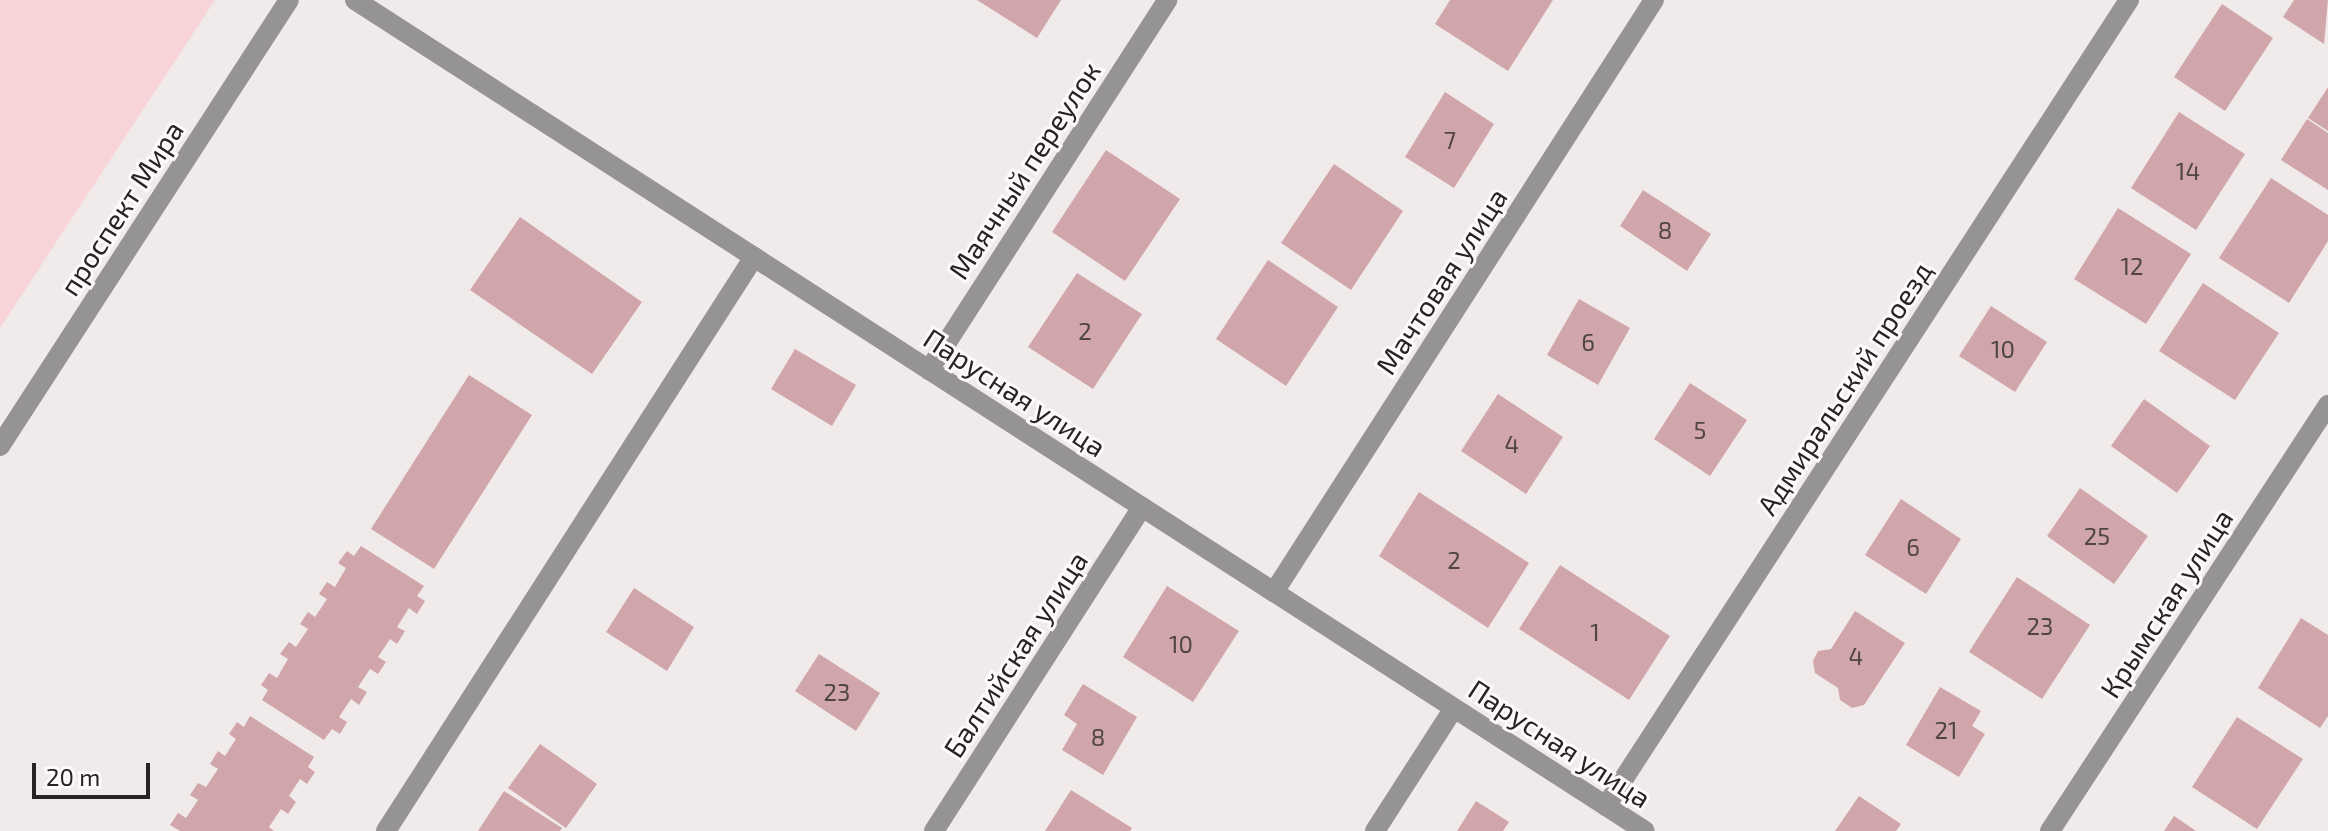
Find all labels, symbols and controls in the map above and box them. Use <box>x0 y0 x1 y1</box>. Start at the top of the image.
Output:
street label: Маячный переулок <box>941 55 1107 285</box>
street label: проспект Мира <box>52 115 190 301</box>
house number: 7 <box>1444 126 1456 154</box>
house number: 14 <box>2176 157 2200 185</box>
street label: Мачтовая улица <box>1368 182 1514 380</box>
house number: 8 <box>1658 216 1672 244</box>
house number: 12 <box>2120 252 2144 280</box>
street label: Адмиральский проезд <box>1750 255 1938 521</box>
house number: 2 <box>1078 317 1092 345</box>
street label: Парусная улица <box>918 321 1112 463</box>
house number: 6 <box>1581 328 1595 356</box>
house number: 10 <box>1991 335 2015 363</box>
house number: 5 <box>1694 416 1706 444</box>
house number: 4 <box>1505 430 1519 458</box>
street label: Крымская улица <box>2093 502 2239 704</box>
house number: 25 <box>2084 522 2110 550</box>
house number: 6 <box>1906 533 1920 561</box>
street label: Балтийская улица <box>936 545 1094 763</box>
house number: 2 <box>1447 546 1461 574</box>
house number: 23 <box>2027 612 2053 640</box>
house number: 1 <box>1590 618 1600 646</box>
house number: 10 <box>1169 630 1193 658</box>
house number: 4 <box>1849 642 1863 670</box>
street label: Парусная улица <box>1463 672 1657 814</box>
house number: 23 <box>824 678 850 706</box>
house number: 21 <box>1934 716 1958 744</box>
house number: 8 <box>1091 723 1105 751</box>
scale bar <box>36 747 154 797</box>
text: 20 m <box>46 762 100 791</box>

